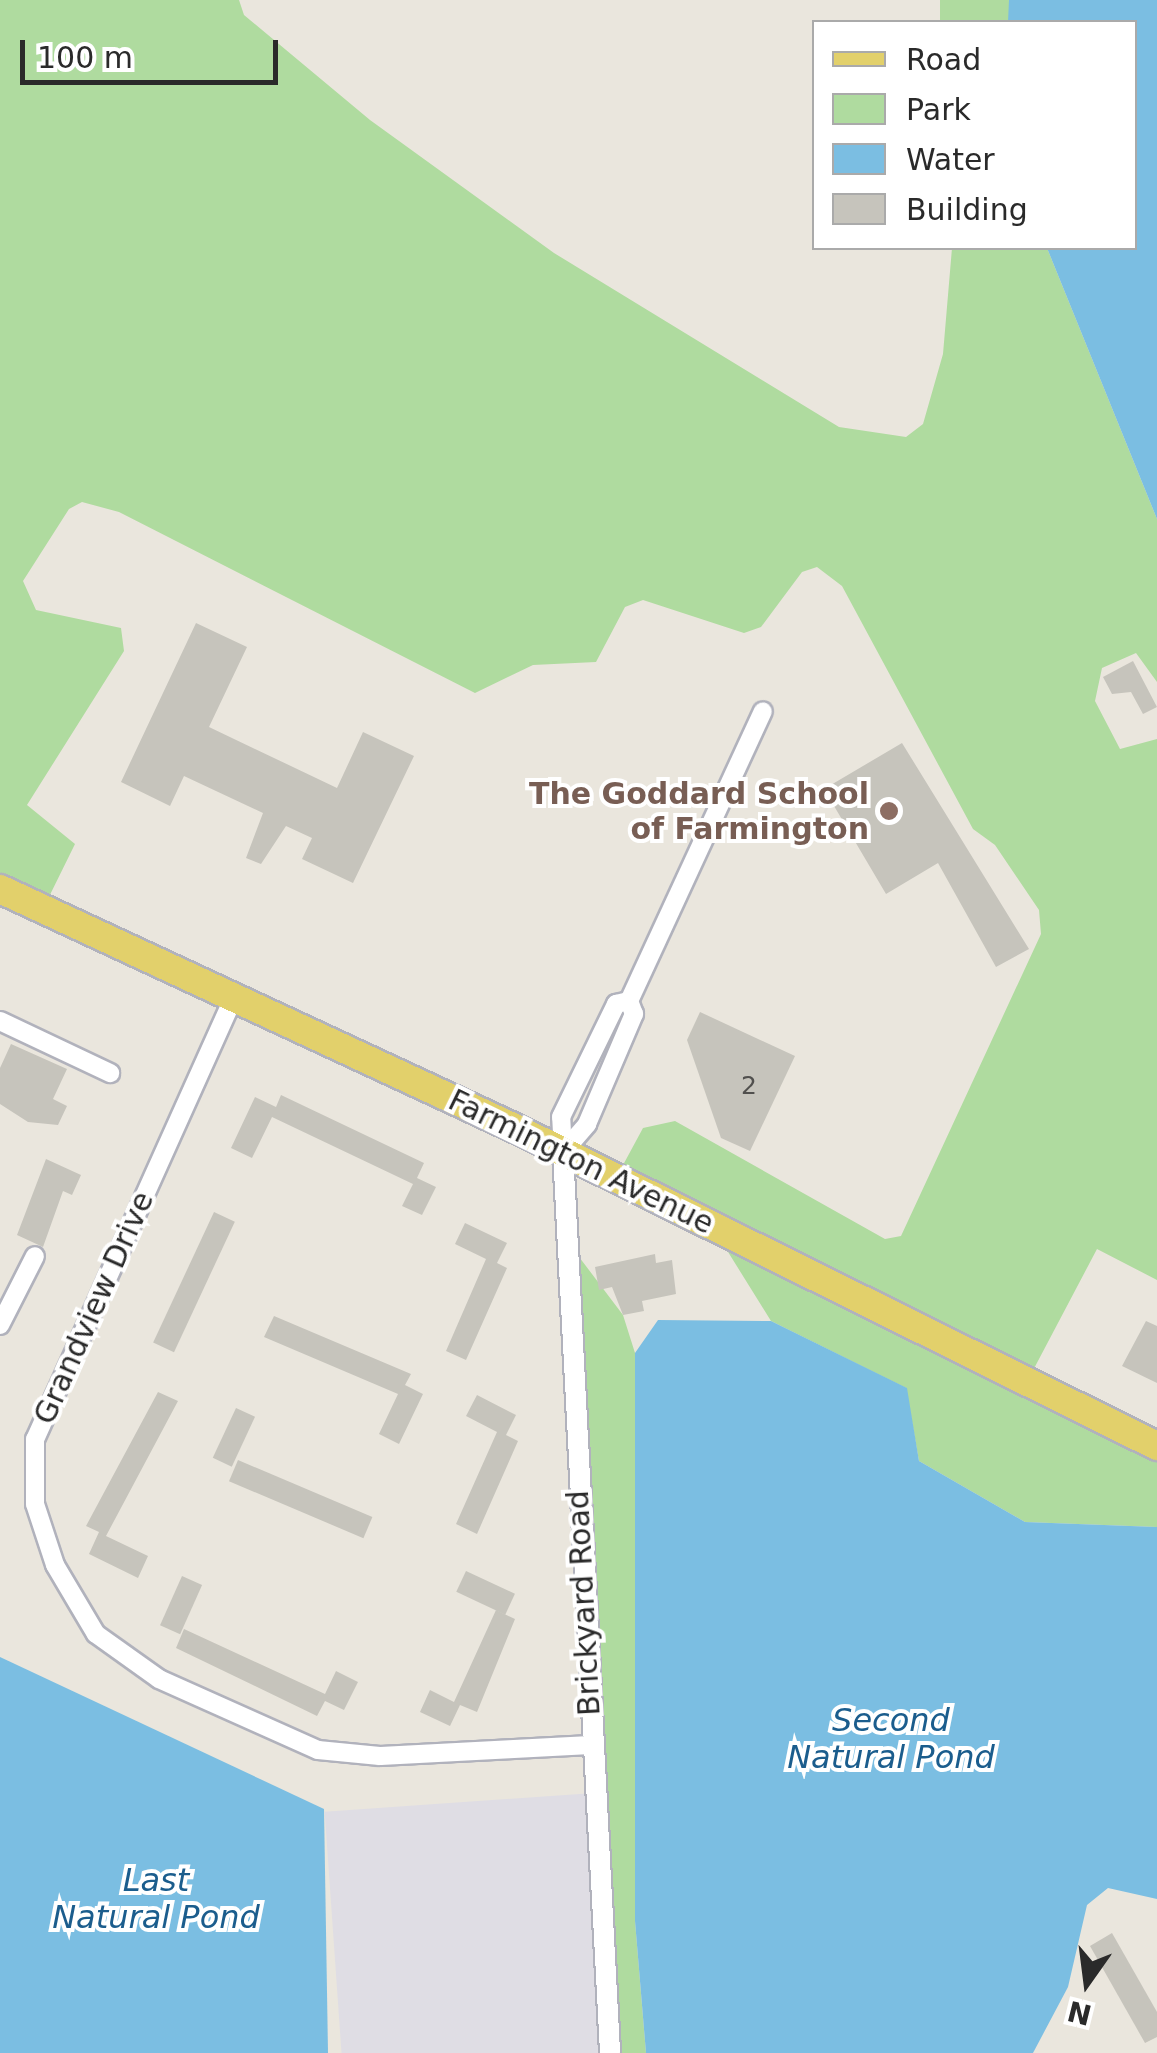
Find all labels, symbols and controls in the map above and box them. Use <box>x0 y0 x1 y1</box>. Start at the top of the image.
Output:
scale bar <box>25 20 282 82</box>
legend <box>812 20 1137 250</box>
text: 100 m <box>37 40 133 75</box>
text: Road <box>906 42 981 77</box>
text: Park <box>906 92 971 127</box>
text: Water <box>906 142 995 177</box>
text: Building <box>906 192 1028 227</box>
place label: The Goddard School of Farmington <box>529 776 869 846</box>
marker: The Goddard School of Farmington <box>878 800 900 822</box>
house number: 2 <box>741 1071 757 1101</box>
street label: Farmington Avenue <box>443 1082 719 1242</box>
street label: Grandview Drive <box>27 1186 161 1430</box>
street label: Brickyard Road <box>560 1489 608 1717</box>
water label: Second Natural Pond <box>787 1702 995 1777</box>
water label: Last Natural Pond <box>52 1862 260 1937</box>
north arrow <box>1037 1933 1137 2033</box>
text: N <box>1064 1994 1095 2031</box>

